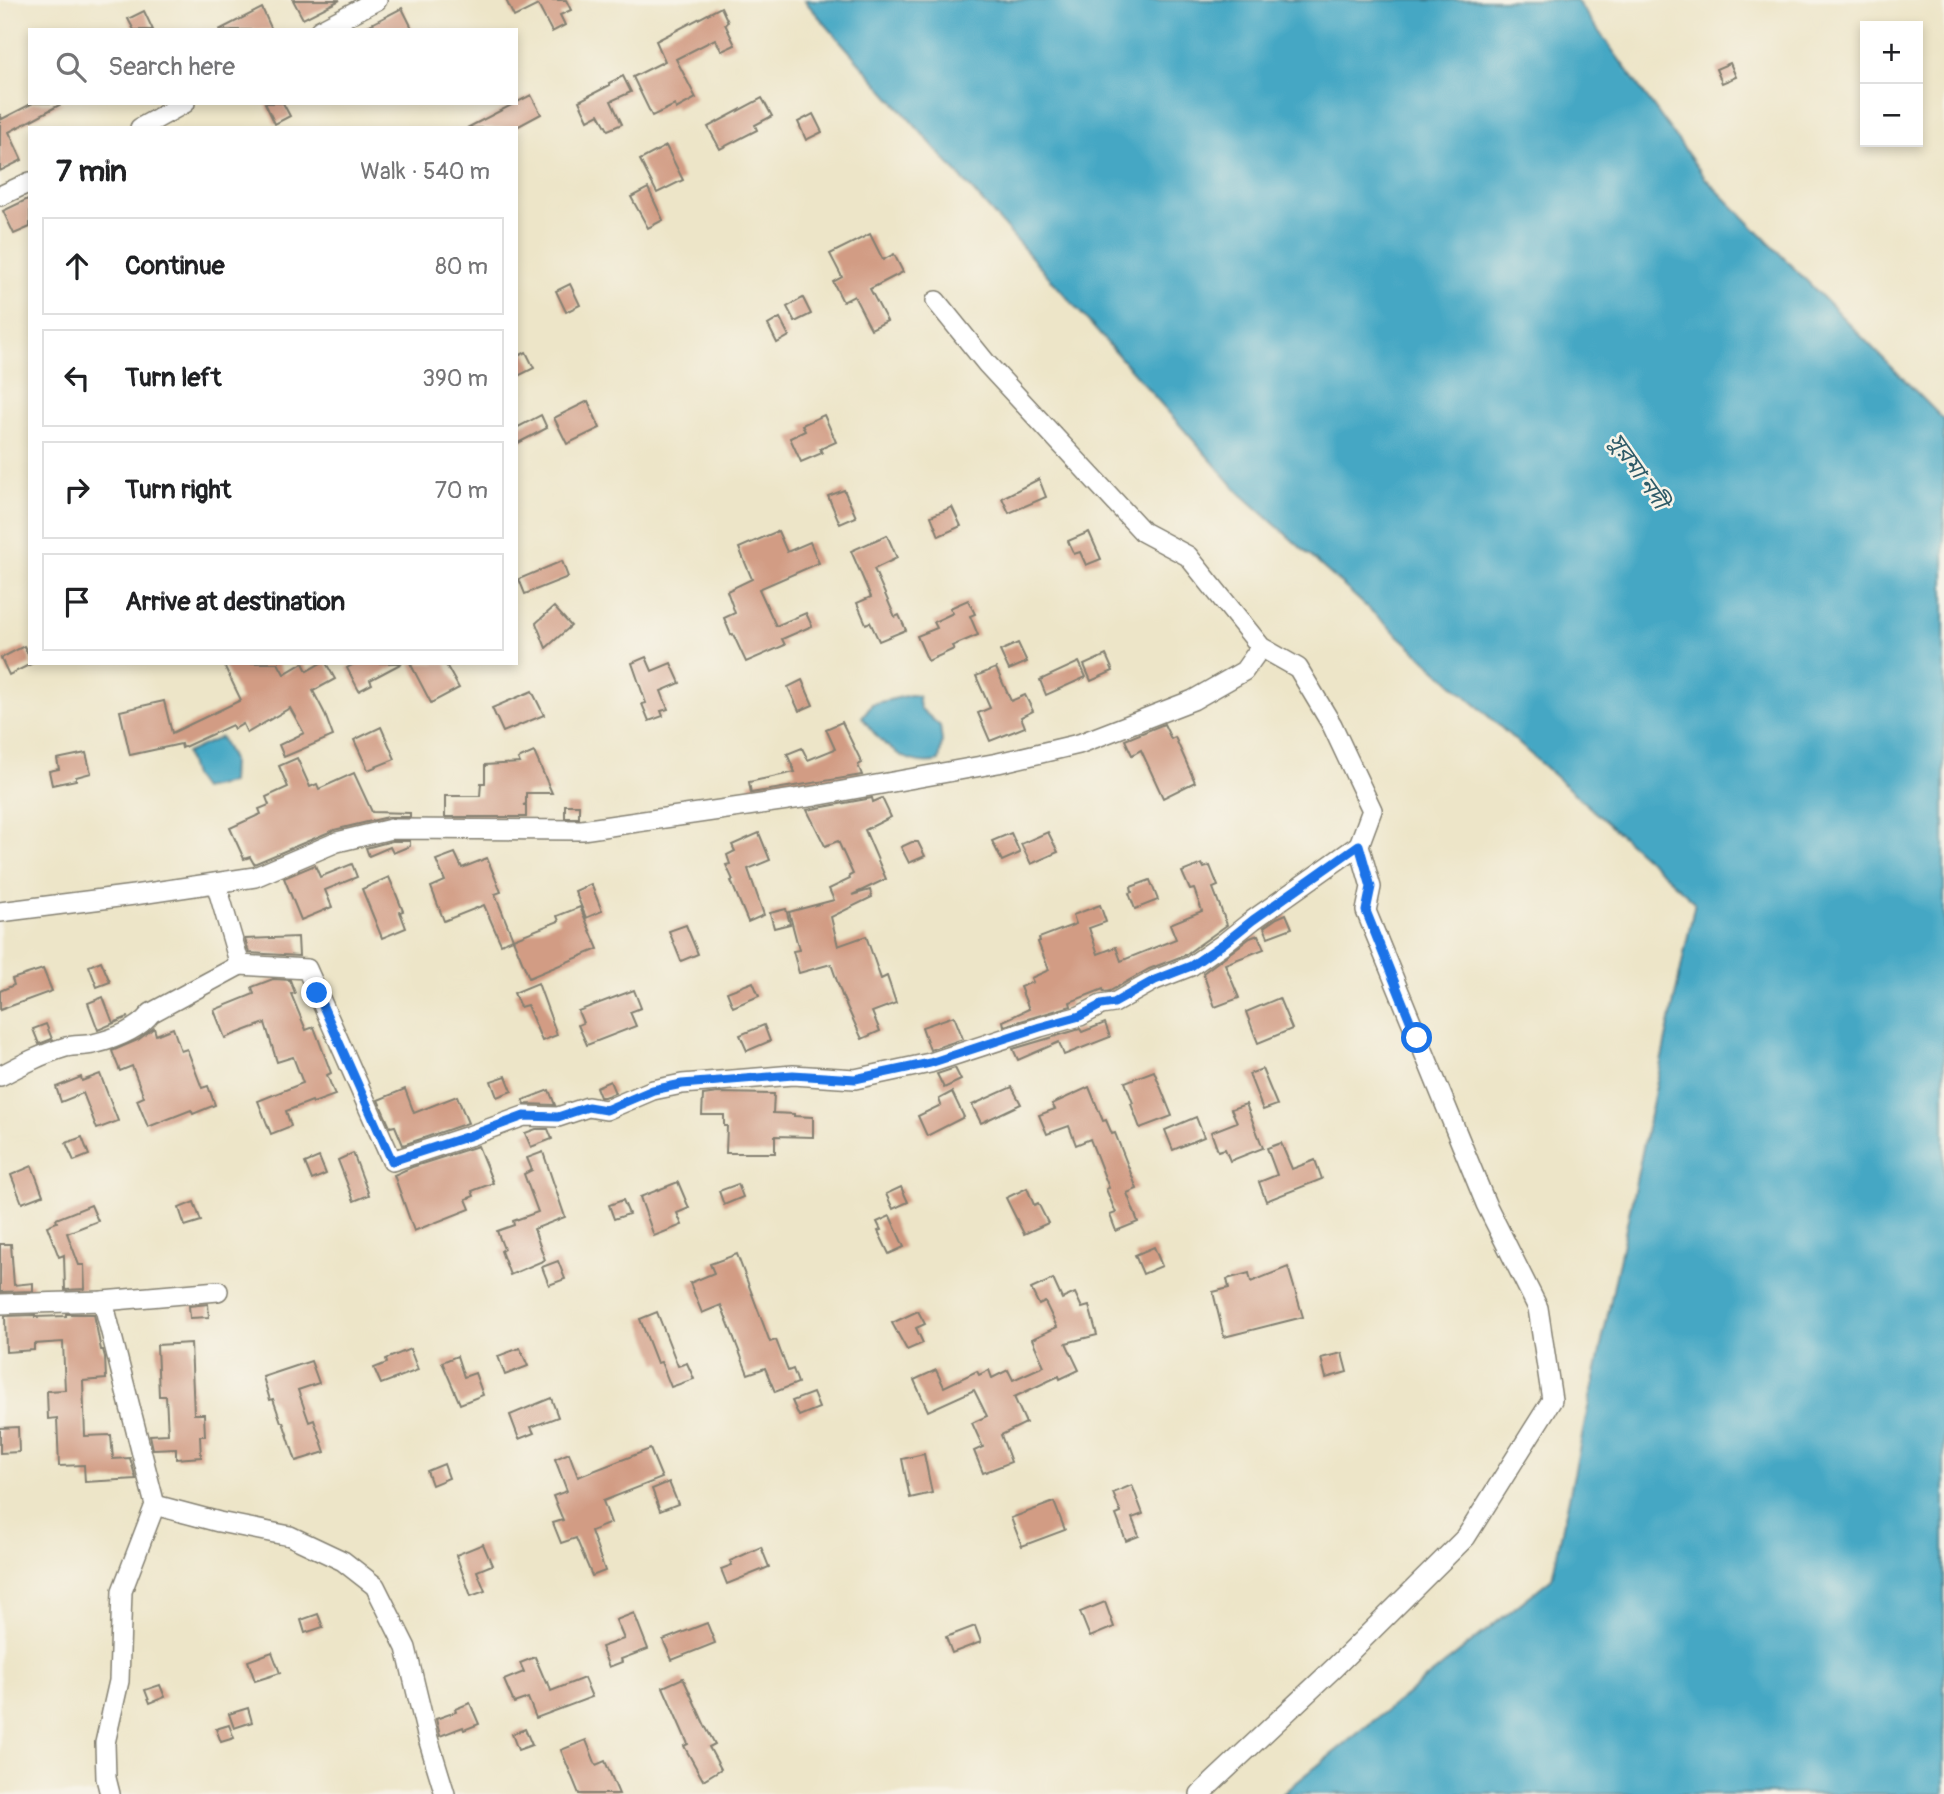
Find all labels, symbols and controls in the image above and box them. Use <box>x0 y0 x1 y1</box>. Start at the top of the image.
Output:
map controls <box>1860 21 1923 147</box>
button: + <box>1860 21 1923 84</box>
search box <box>28 28 518 105</box>
icon: search <box>52 48 90 86</box>
text: Search here <box>108 51 235 83</box>
button: − <box>1860 84 1923 147</box>
text: 7 min <box>56 153 127 190</box>
text: Walk · 540 m <box>360 157 490 186</box>
icon: ahead <box>58 247 96 285</box>
text: Continue <box>125 250 225 282</box>
text: 80 m <box>435 252 488 281</box>
icon: left <box>58 359 96 397</box>
text: Turn left <box>125 362 221 394</box>
text: 390 m <box>422 364 488 393</box>
water label: সুরমা নদী <box>1601 427 1677 518</box>
icon: right <box>58 471 96 509</box>
text: Turn right <box>125 474 231 506</box>
text: 70 m <box>435 476 488 505</box>
icon: arrive <box>58 583 96 621</box>
text: Arrive at destination <box>125 586 345 618</box>
route end <box>301 977 332 1008</box>
route start <box>1401 1022 1432 1053</box>

